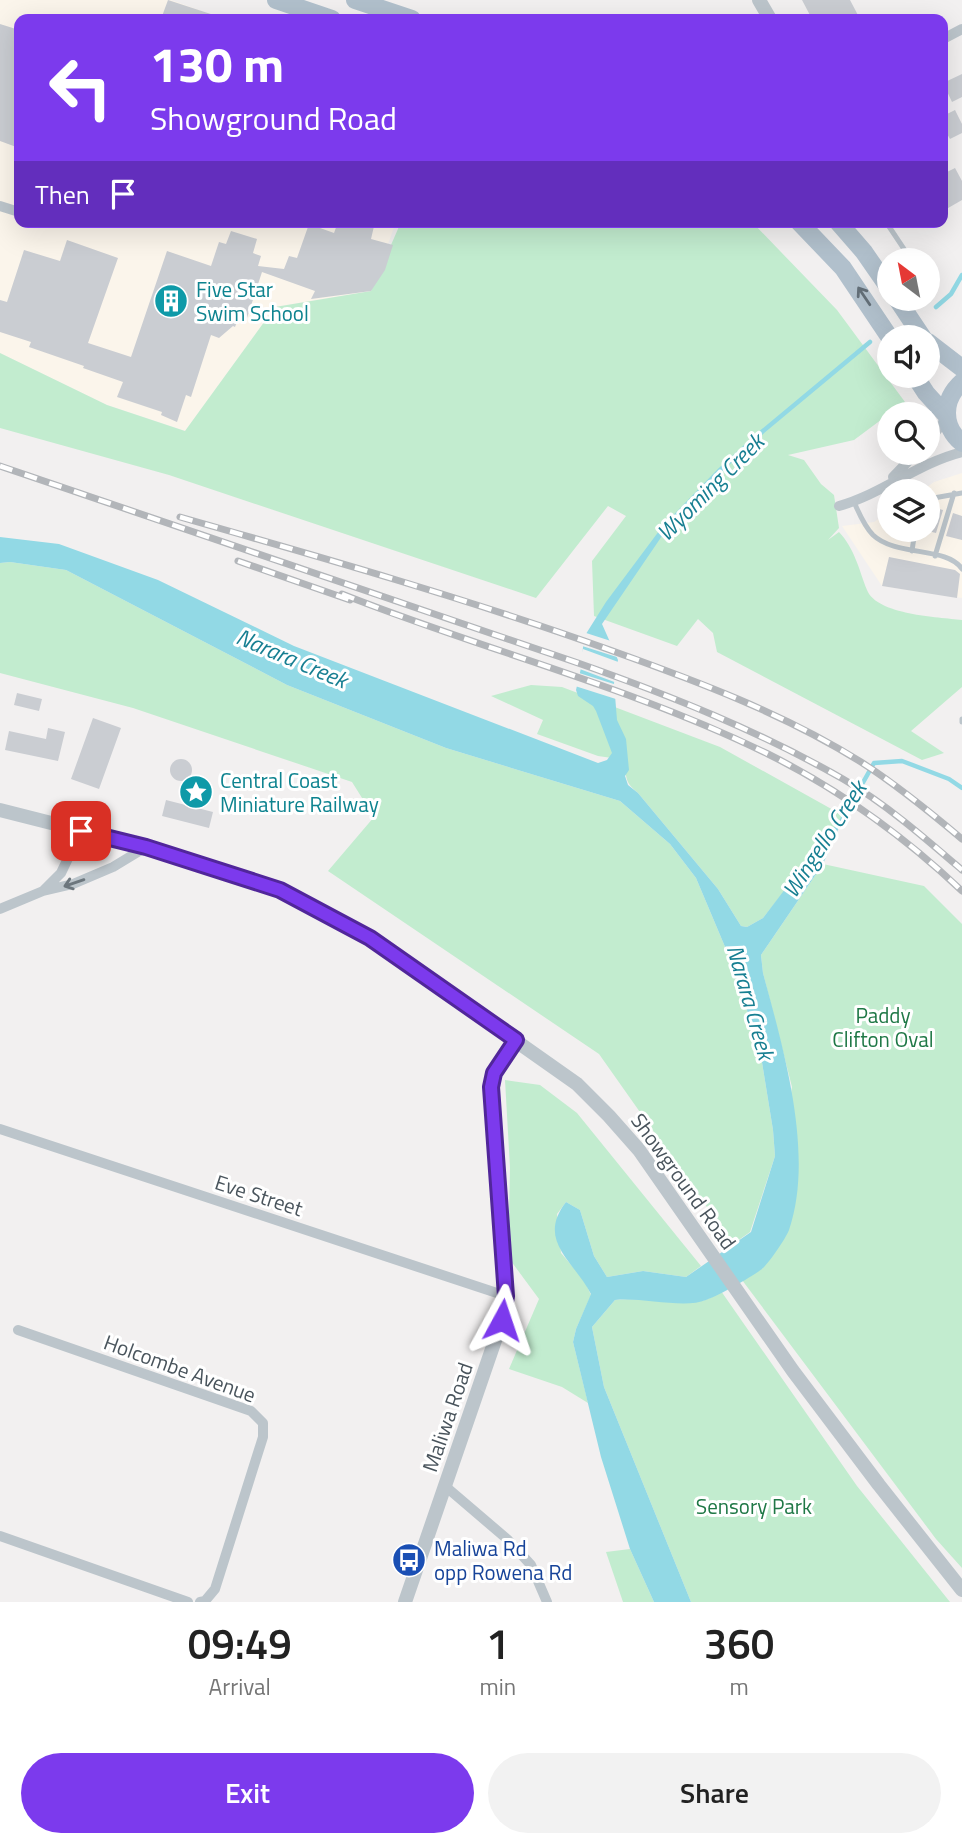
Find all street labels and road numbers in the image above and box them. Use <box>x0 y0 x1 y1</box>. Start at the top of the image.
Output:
street label: Showground Road <box>623 1106 745 1256</box>
street label: Eve Street <box>211 1166 308 1224</box>
street label: Holcombe Avenue <box>100 1326 260 1410</box>
street label: Maliwa Road <box>413 1358 481 1476</box>

